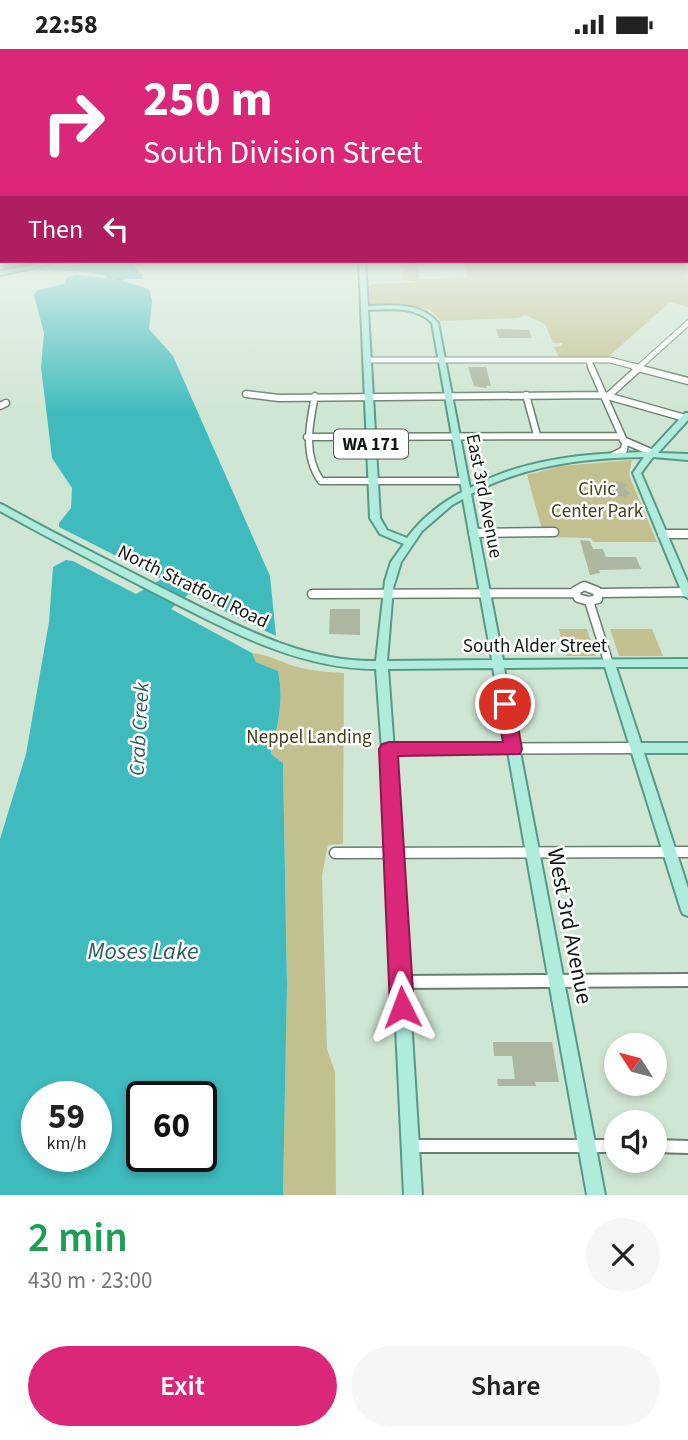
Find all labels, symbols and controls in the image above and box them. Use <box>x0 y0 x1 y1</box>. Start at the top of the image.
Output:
text: 22:58 <box>35 6 98 43</box>
text: 250 m <box>143 65 272 135</box>
icon: right <box>28 77 119 168</box>
text: South Division Street <box>143 130 423 176</box>
icon: left <box>97 210 135 248</box>
text: Then <box>28 211 83 248</box>
road number: WA 171 <box>334 429 408 459</box>
street label: East 3rd Avenue <box>459 432 509 560</box>
park label: Civic Center Park <box>551 476 644 525</box>
street label: North Stratford Road <box>113 539 273 635</box>
street label: South Alder Street <box>463 633 608 660</box>
pin <box>475 674 535 734</box>
water label: Crab Creek <box>122 680 156 777</box>
icon: arrive <box>486 685 524 723</box>
park label: Neppel Landing <box>246 724 372 751</box>
street label: West 3rd Avenue <box>539 845 601 1007</box>
water label: Moses Lake <box>87 934 199 969</box>
position arrow <box>365 970 439 1044</box>
north arrow <box>604 1033 667 1095</box>
map controls <box>604 1033 667 1173</box>
speed limit sign: 60 <box>126 1081 217 1172</box>
text: 59 <box>48 1092 85 1142</box>
button: sound <box>604 1110 667 1173</box>
text: km/h <box>47 1131 86 1156</box>
text: 2 min <box>28 1208 128 1268</box>
button: close <box>586 1218 660 1292</box>
text: 430 m · 23:00 <box>28 1264 152 1297</box>
button: Exit <box>28 1346 337 1426</box>
button: Share <box>351 1346 660 1426</box>

